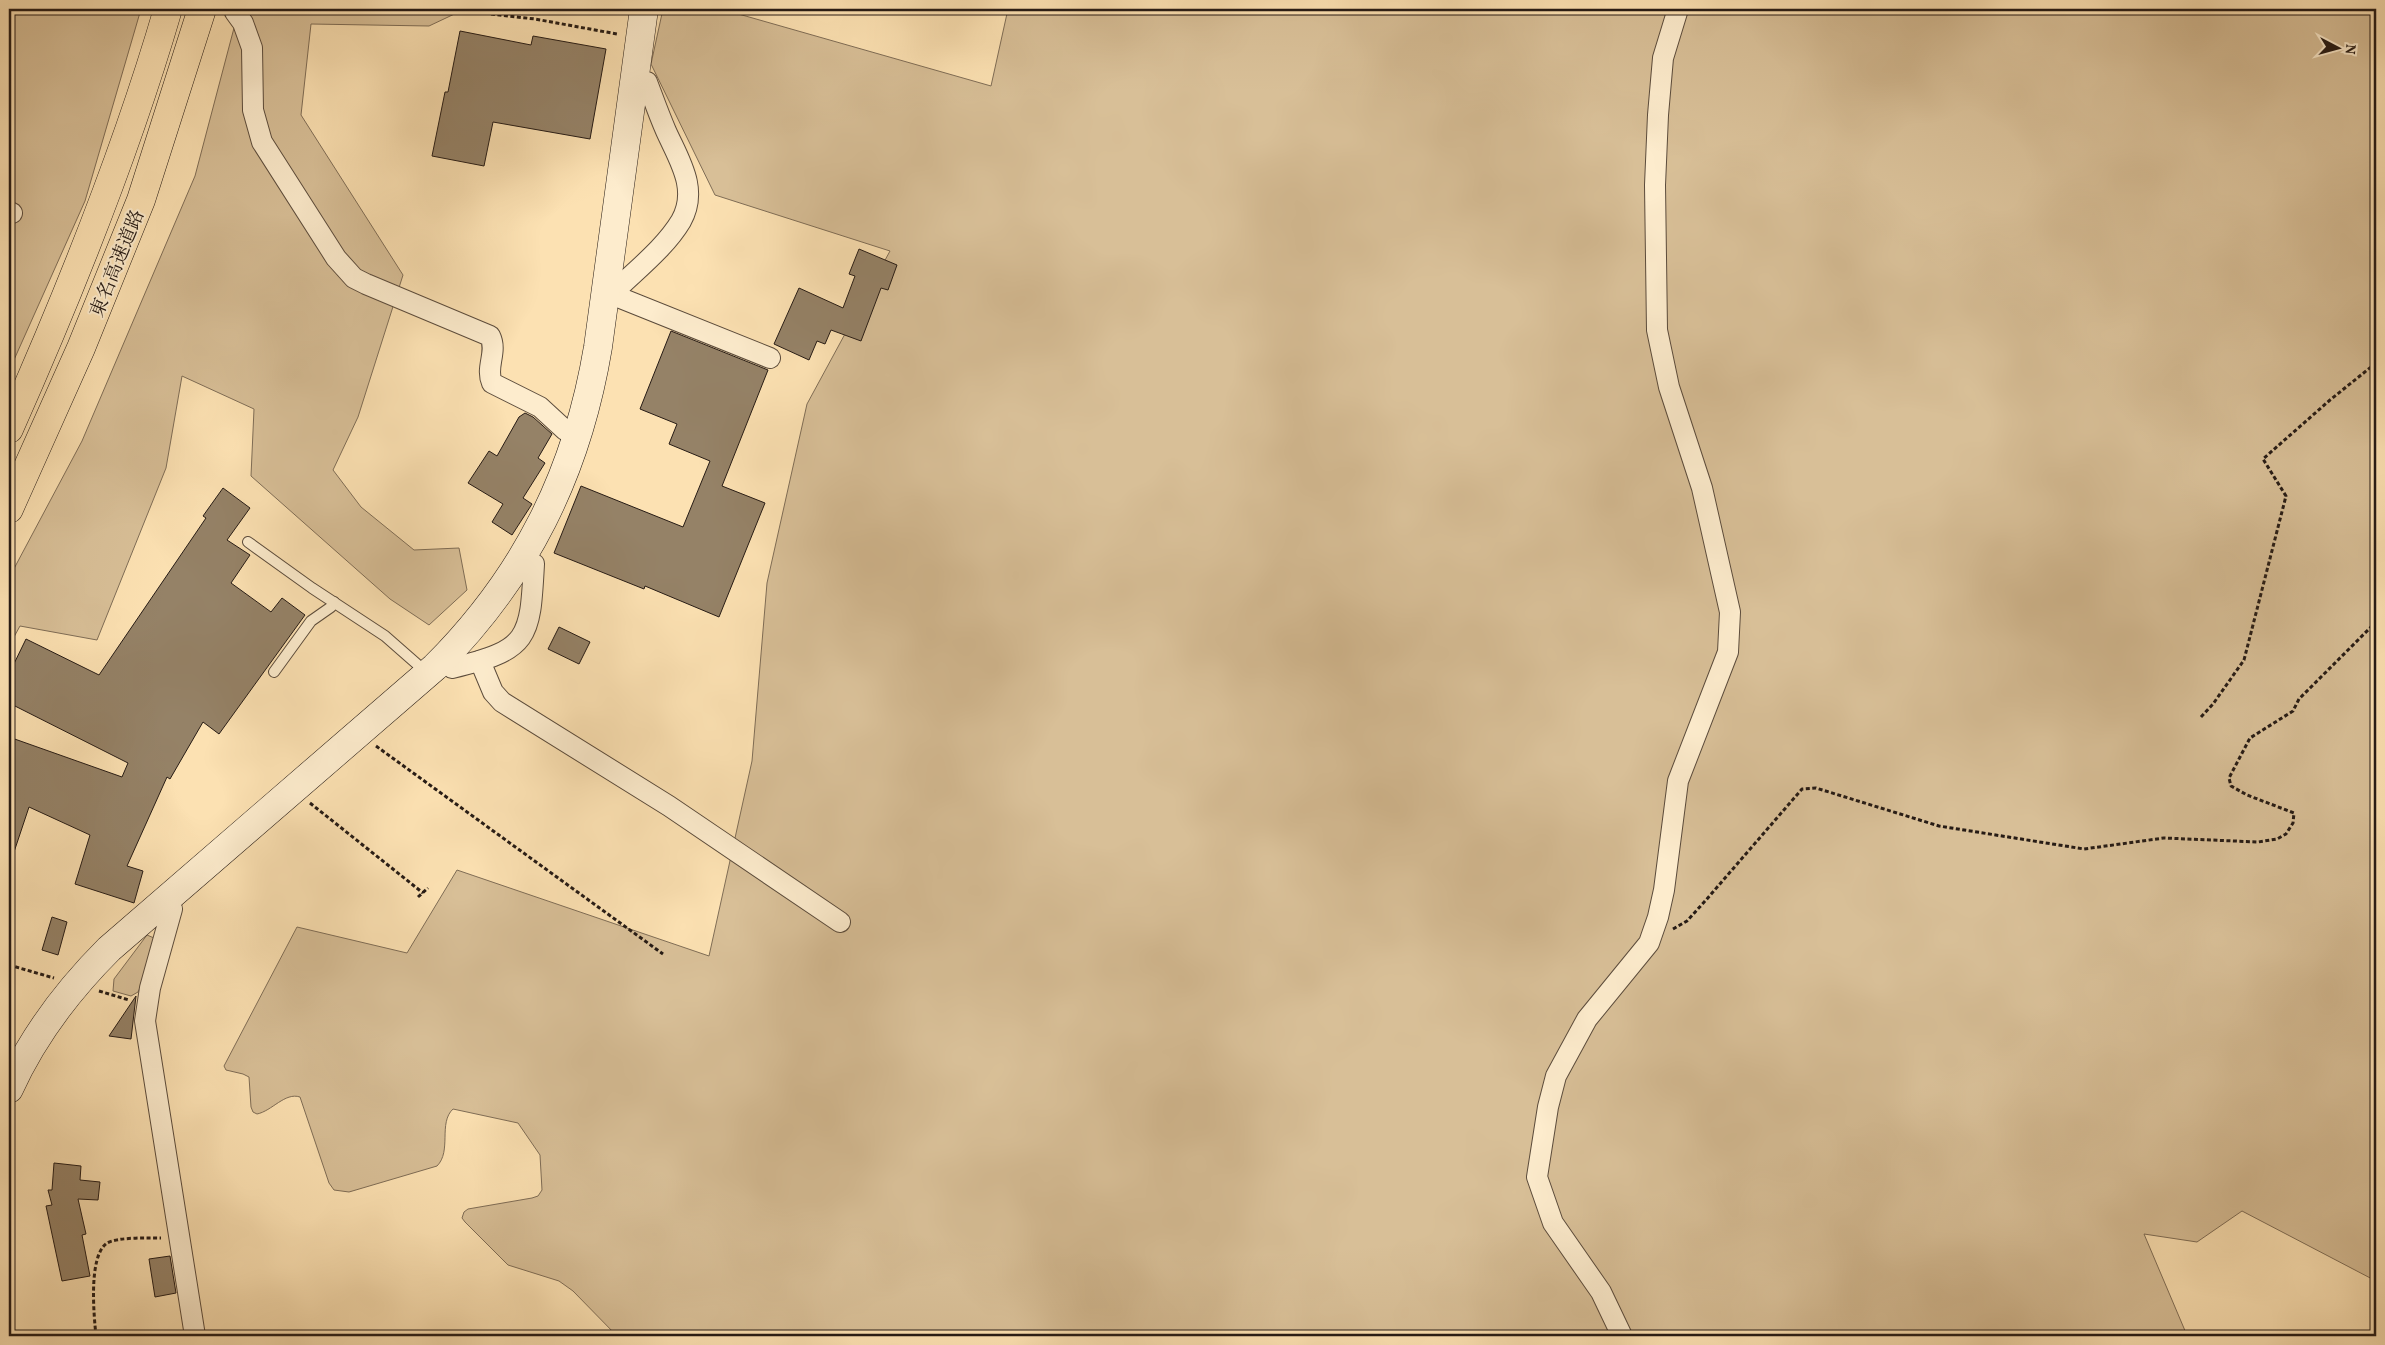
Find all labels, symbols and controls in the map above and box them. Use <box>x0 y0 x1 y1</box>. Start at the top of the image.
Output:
north arrow <box>2312 22 2362 72</box>
text: N <box>2339 43 2359 55</box>
street label: 東名高速道路 <box>84 206 151 321</box>

